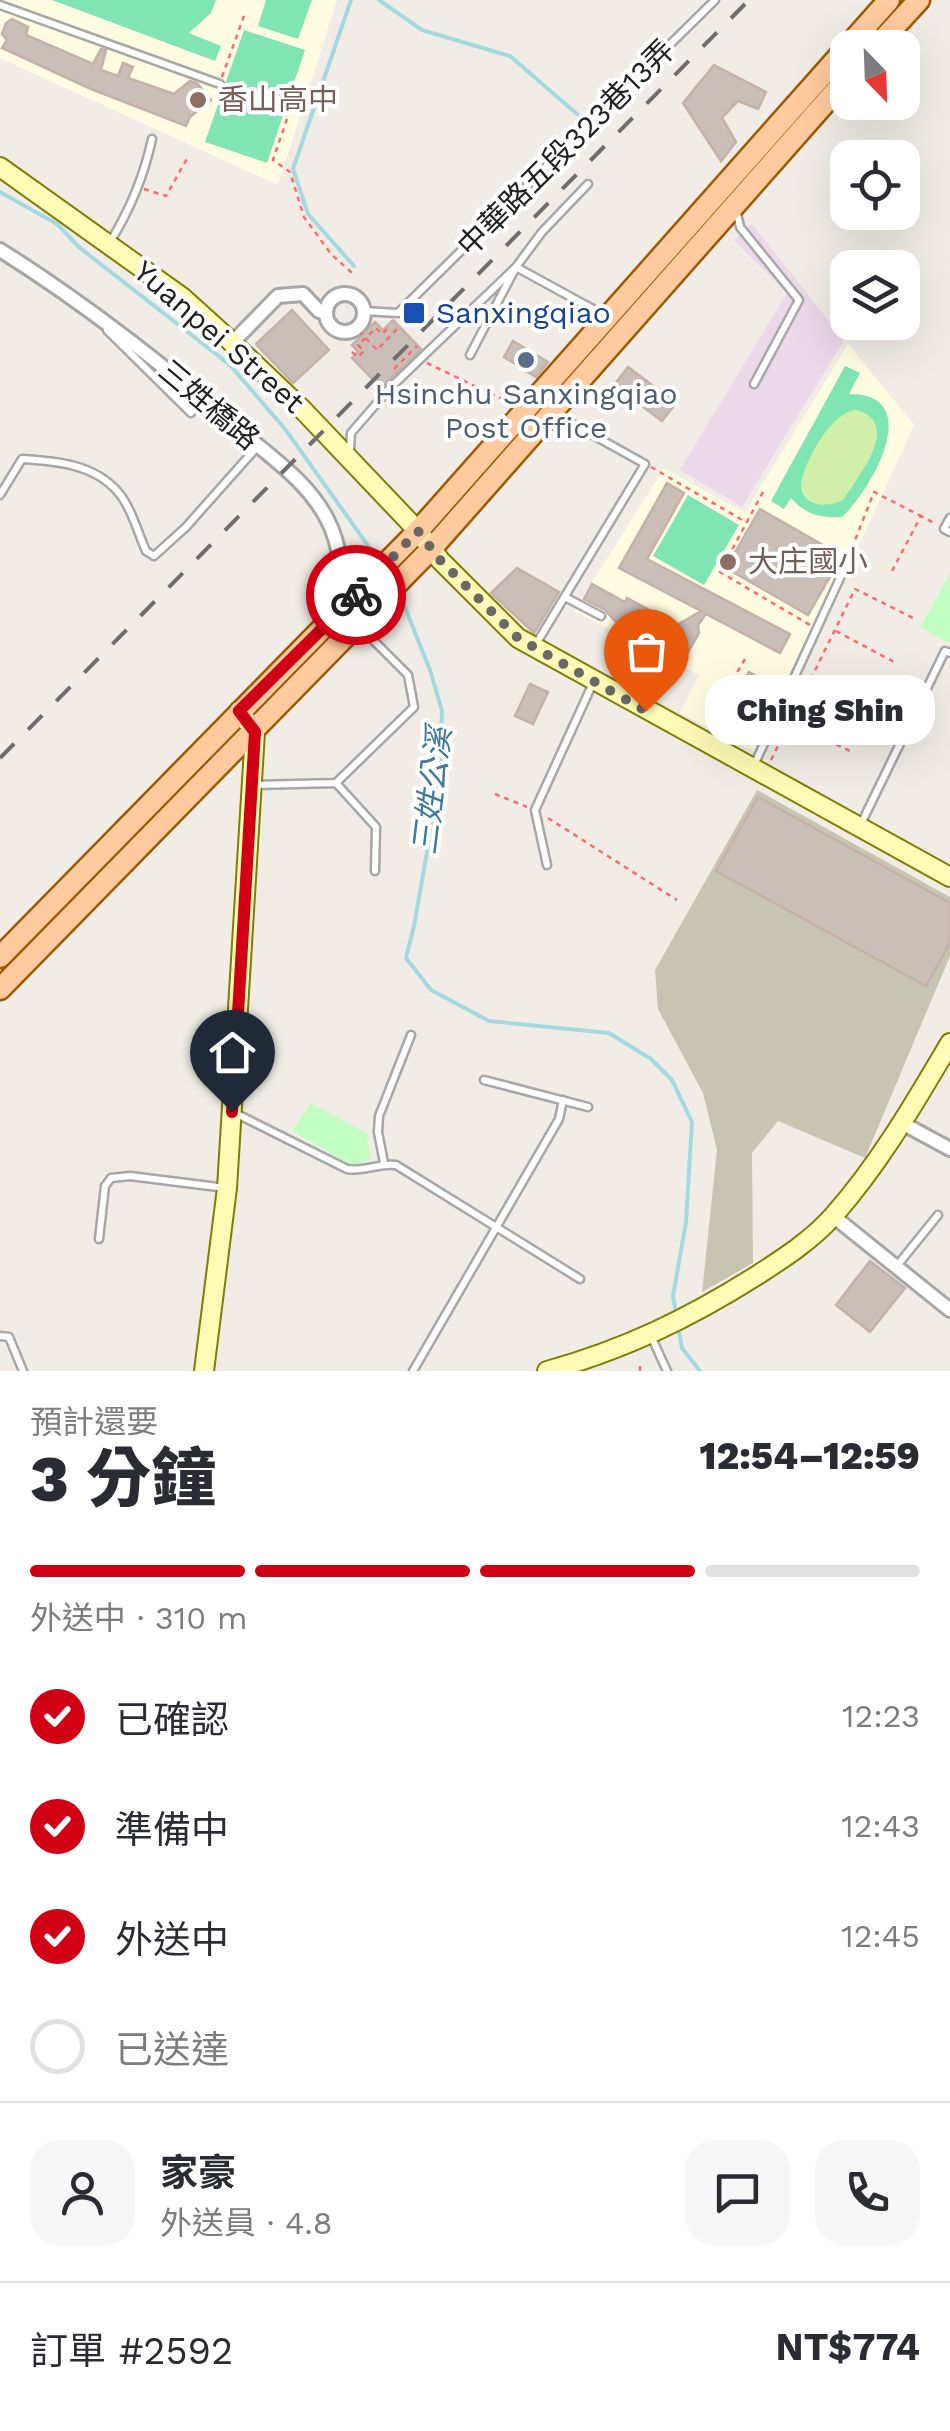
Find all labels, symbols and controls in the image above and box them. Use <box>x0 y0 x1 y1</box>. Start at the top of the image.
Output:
north arrow <box>830 30 920 120</box>
map controls <box>830 30 920 340</box>
street label: 中華路五段323巷13弄 <box>450 32 681 263</box>
place label: 香山高中 <box>218 82 338 117</box>
marker: 香山高中 <box>187 89 209 111</box>
button: locate <box>830 140 920 230</box>
button: layers <box>830 250 920 340</box>
street label: Yuanpei Street <box>127 253 312 420</box>
place label: Sanxingqiao <box>436 295 611 330</box>
marker: Sanxingqiao <box>401 300 427 326</box>
marker: Hsinchu Sanxingqiao Post Office <box>515 349 537 371</box>
street label: 三姓橋路 <box>152 353 267 457</box>
place label: Hsinchu Sanxingqiao Post Office <box>375 376 677 445</box>
place label: 大庄國小 <box>748 544 868 579</box>
courier <box>306 545 406 645</box>
marker: 大庄國小 <box>717 551 739 573</box>
icon: bike <box>329 568 384 623</box>
pin <box>604 609 689 712</box>
icon: bag <box>619 624 674 679</box>
callout: Ching Shin <box>706 676 936 746</box>
text: Ching Shin <box>736 691 904 729</box>
water label: 三姓公溪 <box>405 721 459 857</box>
pin <box>190 1010 275 1113</box>
icon: home <box>205 1025 260 1080</box>
text: 預計還要 <box>30 1403 158 1441</box>
text: 12:54–12:59 <box>699 1434 920 1478</box>
text: 3 分鐘 <box>30 1441 216 1517</box>
text: 外送中 · 310 m <box>30 1599 248 1637</box>
icon: check <box>30 1689 85 1744</box>
text: 12:23 <box>842 1697 920 1735</box>
text: 已確認 <box>115 1698 229 1742</box>
icon: check <box>30 1799 85 1854</box>
text: 12:43 <box>841 1807 920 1845</box>
text: 準備中 <box>115 1808 229 1852</box>
icon: check <box>30 1909 85 1964</box>
text: 12:45 <box>841 1917 920 1955</box>
text: 外送中 <box>115 1918 229 1962</box>
text: 已送達 <box>115 2028 229 2072</box>
button: person <box>30 2140 135 2245</box>
button: chat <box>685 2140 790 2245</box>
button: phone <box>815 2140 920 2245</box>
text: 家豪 <box>160 2151 236 2195</box>
text: 外送員 · 4.8 <box>160 2204 332 2242</box>
text: NT$774 <box>776 2325 920 2369</box>
text: 訂單 #2592 <box>30 2329 233 2373</box>

